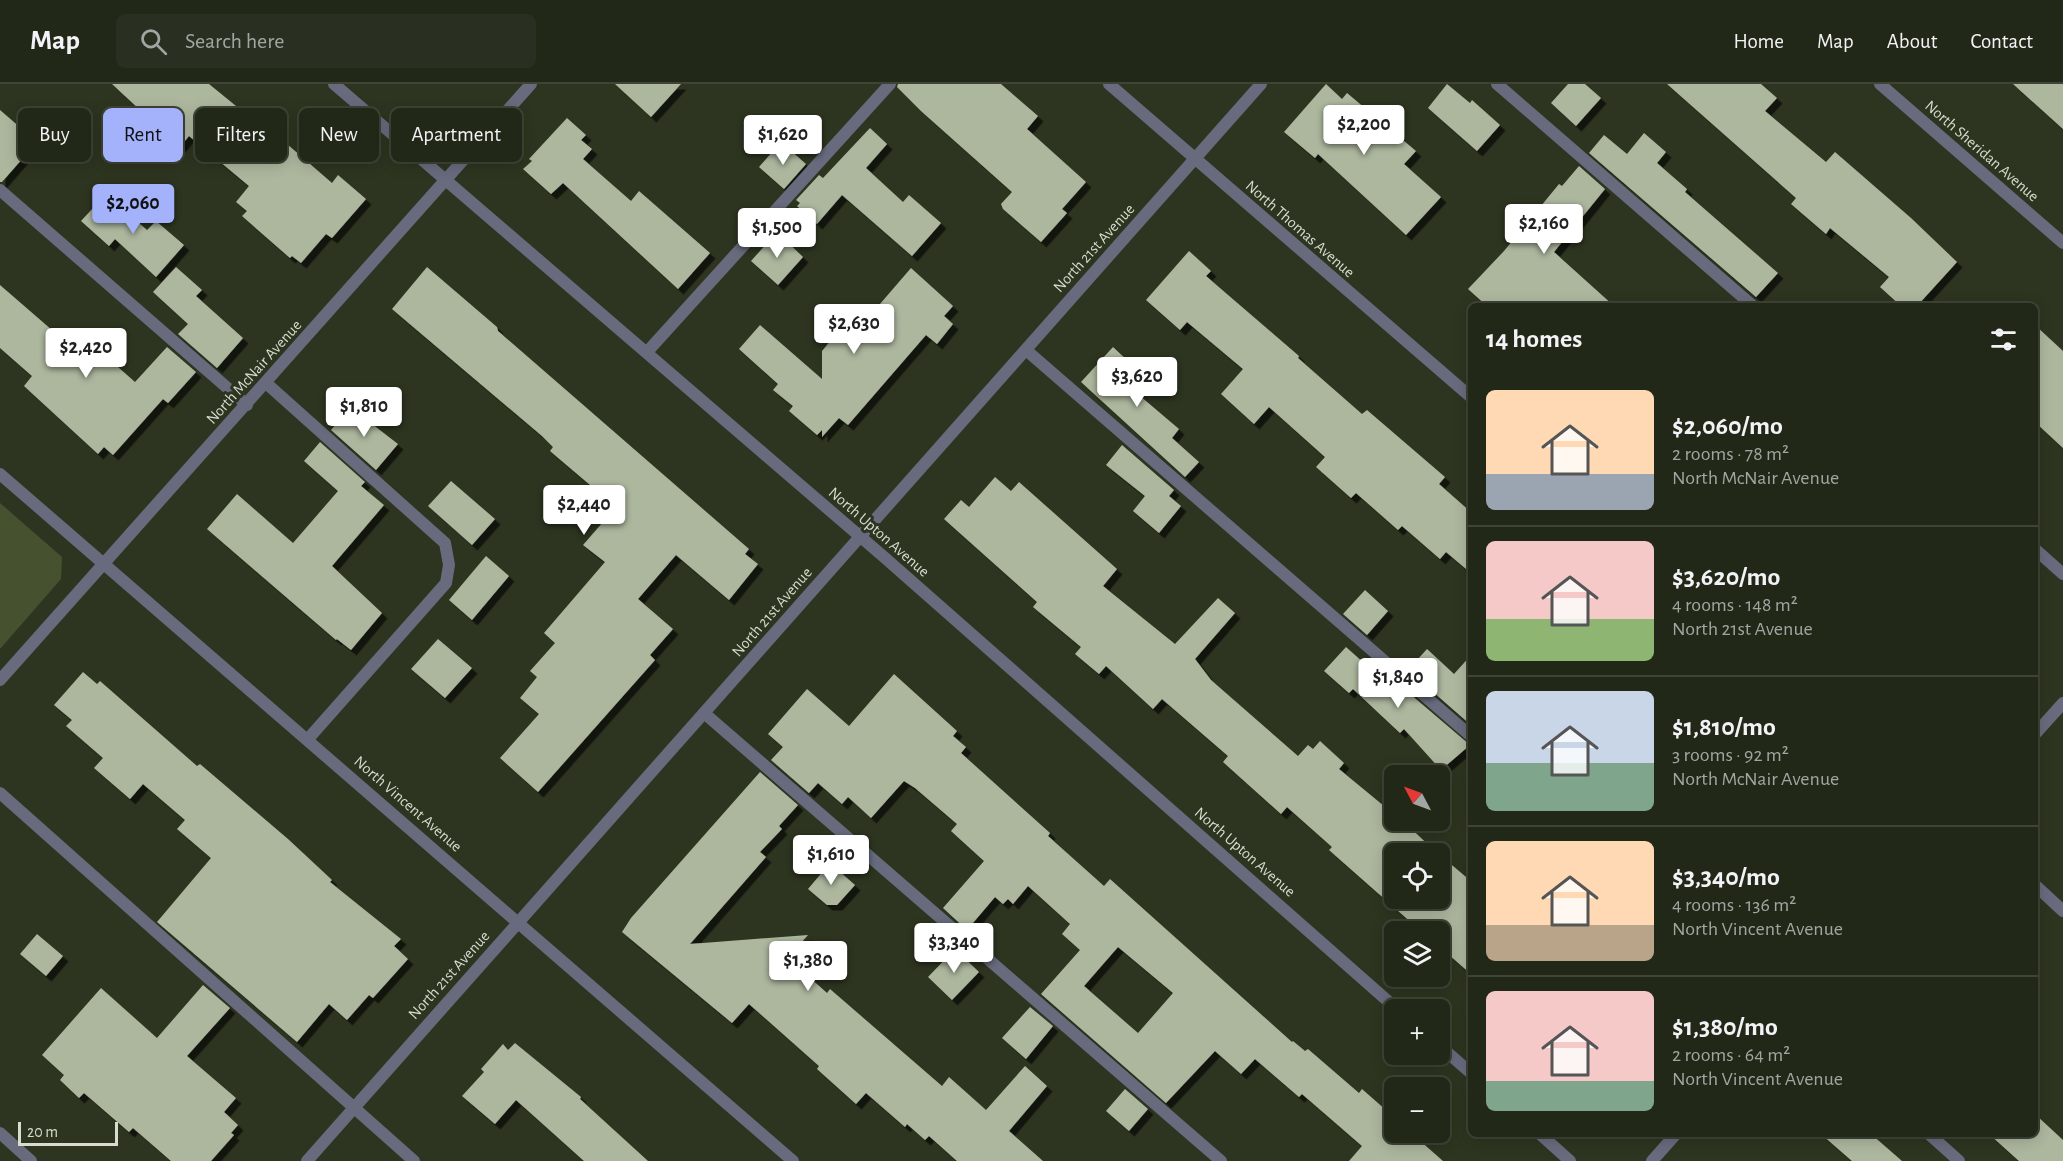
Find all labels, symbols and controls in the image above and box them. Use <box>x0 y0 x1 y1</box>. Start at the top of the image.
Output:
search box <box>116 14 536 68</box>
icon: search <box>137 25 170 58</box>
text: Map <box>30 27 80 55</box>
text: Search here <box>185 30 284 52</box>
text: Home <box>1733 31 1784 52</box>
text: Map <box>1817 31 1854 52</box>
text: About <box>1887 31 1937 52</box>
text: Contact <box>1970 31 2033 52</box>
street label: North Sheridan Avenue <box>1922 97 2042 205</box>
pin: $2,200 <box>1315 105 1413 156</box>
chip: Buy <box>18 108 91 162</box>
chip: Rent <box>103 108 183 162</box>
chip: Filters <box>195 108 287 162</box>
chip: New <box>299 108 379 162</box>
chip: Apartment <box>391 108 522 162</box>
text: $2,200 <box>1337 114 1391 134</box>
pin: $1,620 <box>734 115 832 166</box>
text: $1,620 <box>758 124 808 144</box>
street label: North Thomas Avenue <box>1242 177 1358 281</box>
pin: $2,060 <box>84 184 182 235</box>
text: $2,060 <box>106 193 160 213</box>
street label: North 21st Avenue <box>1050 201 1138 295</box>
pin: $2,160 <box>1495 204 1593 255</box>
pin: $1,500 <box>728 208 826 259</box>
text: $2,160 <box>1519 213 1569 233</box>
text: $1,500 <box>752 217 802 237</box>
pin: $2,630 <box>805 304 903 355</box>
text: $2,630 <box>828 313 880 333</box>
street label: North McNair Avenue <box>203 317 305 427</box>
icon: filters <box>1987 323 2020 356</box>
text: 14 homes <box>1486 326 1582 352</box>
pin: $2,420 <box>37 328 135 379</box>
text: $2,420 <box>60 337 112 357</box>
pin: $3,620 <box>1088 357 1186 408</box>
text: $3,620 <box>1111 366 1163 386</box>
pin: $1,810 <box>315 387 413 438</box>
text: $1,810 <box>340 396 388 416</box>
text: $2,060/mo <box>1672 413 1783 439</box>
icon: home <box>1534 414 1606 486</box>
text: 2 rooms · 78 m² <box>1672 444 1789 464</box>
text: North McNair Avenue <box>1672 468 1839 488</box>
street label: North Upton Avenue <box>826 484 932 580</box>
pin: $2,440 <box>535 485 633 536</box>
text: $2,440 <box>557 494 611 514</box>
street label: North 21st Avenue <box>729 564 815 660</box>
text: $3,620/mo <box>1672 564 1780 590</box>
icon: home <box>1534 565 1606 637</box>
text: 4 rooms · 148 m² <box>1672 595 1798 615</box>
text: North 21st Avenue <box>1672 619 1813 639</box>
pin: $1,840 <box>1349 658 1447 709</box>
text: $1,840 <box>1372 667 1424 687</box>
text: $1,810/mo <box>1672 714 1776 740</box>
icon: home <box>1534 715 1606 787</box>
text: 3 rooms · 92 m² <box>1672 745 1789 765</box>
street label: North Vincent Avenue <box>351 753 465 855</box>
north arrow <box>1384 765 1450 831</box>
map controls <box>1384 765 1450 1143</box>
text: North McNair Avenue <box>1672 769 1839 789</box>
street label: North Upton Avenue <box>1192 804 1298 900</box>
pin: $1,610 <box>782 835 880 886</box>
button: locate <box>1384 843 1450 909</box>
text: $1,610 <box>807 844 855 864</box>
text: $3,340/mo <box>1672 864 1780 890</box>
icon: home <box>1534 865 1606 937</box>
text: 4 rooms · 136 m² <box>1672 895 1796 915</box>
text: North Vincent Avenue <box>1672 919 1843 939</box>
button: layers <box>1384 921 1450 987</box>
pin: $3,340 <box>905 923 1003 974</box>
street label: North 21st Avenue <box>405 928 493 1022</box>
text: $3,340 <box>928 932 980 952</box>
pin: $1,380 <box>759 941 857 992</box>
text: $1,380 <box>783 950 833 970</box>
button: + <box>1384 999 1450 1065</box>
text: $1,380/mo <box>1672 1014 1778 1040</box>
icon: home <box>1534 1015 1606 1087</box>
text: 2 rooms · 64 m² <box>1672 1045 1790 1065</box>
text: North Vincent Avenue <box>1672 1069 1843 1089</box>
button: − <box>1384 1077 1450 1143</box>
scale bar <box>18 1119 118 1146</box>
text: 20 m <box>27 1124 58 1140</box>

